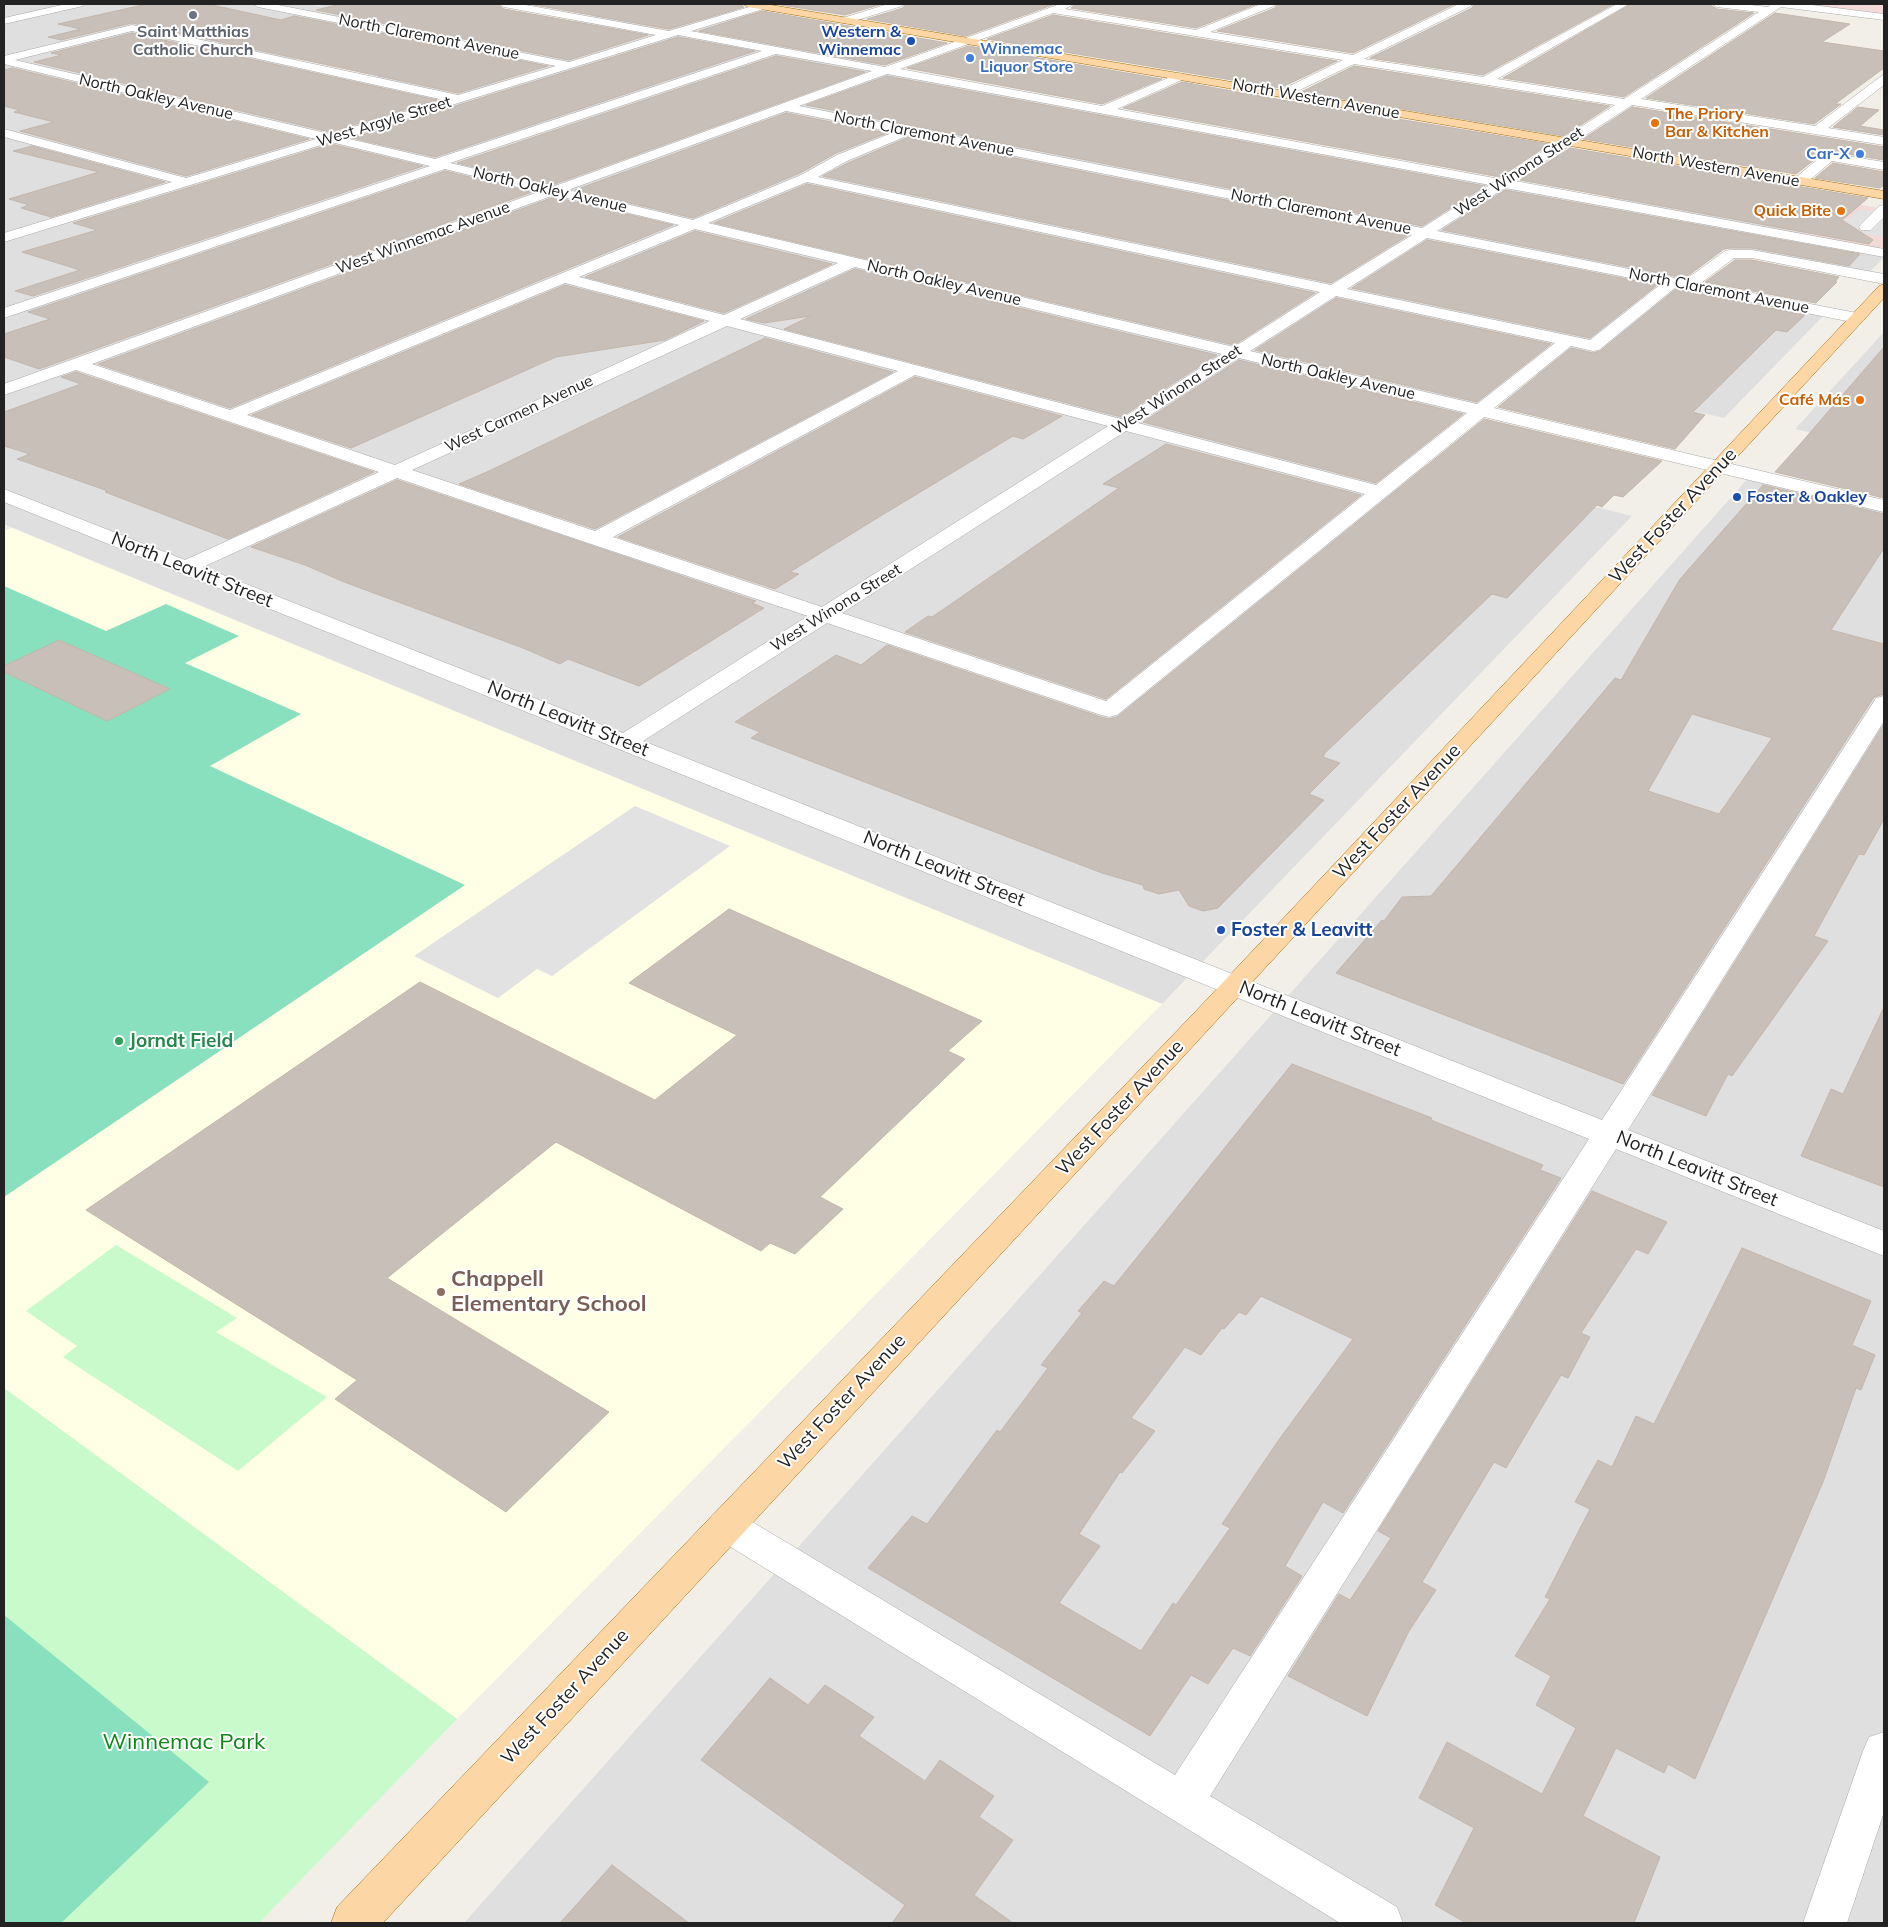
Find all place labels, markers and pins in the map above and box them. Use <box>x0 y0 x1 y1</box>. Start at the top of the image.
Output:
marker: Saint Matthias Catholic Church <box>187 9 199 21</box>
place label: Saint Matthias Catholic Church <box>133 22 253 60</box>
place label: Western & Winnemac <box>818 22 901 60</box>
marker: Western & Winnemac <box>905 35 917 47</box>
place label: Winnemac Liquor Store <box>980 39 1073 77</box>
marker: Winnemac Liquor Store <box>964 52 976 64</box>
place label: The Priory Bar & Kitchen <box>1665 104 1769 142</box>
marker: The Priory Bar & Kitchen <box>1649 117 1661 129</box>
place label: Car-X <box>1806 144 1850 164</box>
marker: Car-X <box>1854 148 1866 160</box>
place label: Quick Bite <box>1753 201 1831 221</box>
marker: Quick Bite <box>1835 205 1847 217</box>
place label: Café Más <box>1779 390 1850 410</box>
marker: Café Más <box>1854 394 1866 406</box>
place label: Foster & Oakley <box>1747 487 1867 507</box>
marker: Foster & Oakley <box>1731 491 1743 503</box>
place label: Foster & Leavitt <box>1231 919 1372 941</box>
marker: Foster & Leavitt <box>1215 924 1227 936</box>
place label: Jorndt Field <box>129 1030 233 1052</box>
marker: Jorndt Field <box>113 1035 125 1047</box>
place label: Chappell Elementary School <box>451 1266 647 1318</box>
marker: Chappell Elementary School <box>435 1286 447 1298</box>

